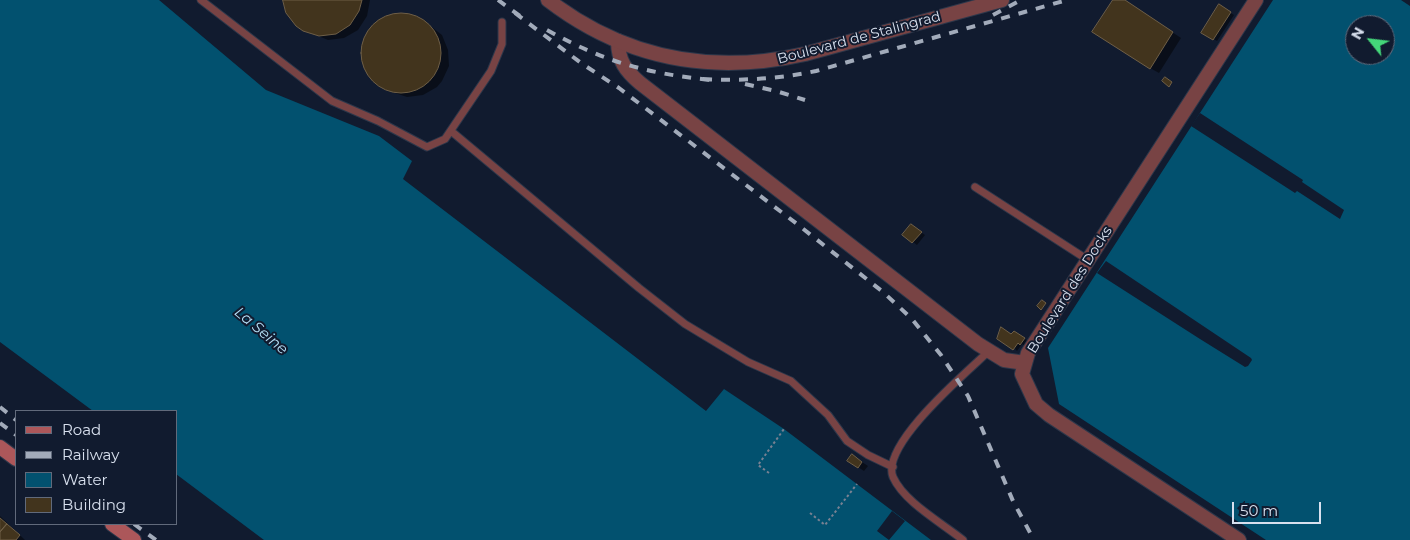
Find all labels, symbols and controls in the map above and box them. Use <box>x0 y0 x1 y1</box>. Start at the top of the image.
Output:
street label: Boulevard de Stalingrad <box>776 8 942 68</box>
north arrow <box>1345 15 1395 65</box>
text: N <box>1347 24 1368 43</box>
street label: Boulevard des Docks <box>1024 223 1116 357</box>
water label: La Seine <box>231 303 291 359</box>
legend <box>15 410 178 525</box>
text: Road <box>62 420 101 439</box>
text: Railway <box>62 445 119 464</box>
text: Water <box>62 470 108 489</box>
scale bar <box>1235 492 1324 524</box>
text: Building <box>62 495 126 514</box>
text: 50 m <box>1240 501 1278 520</box>

